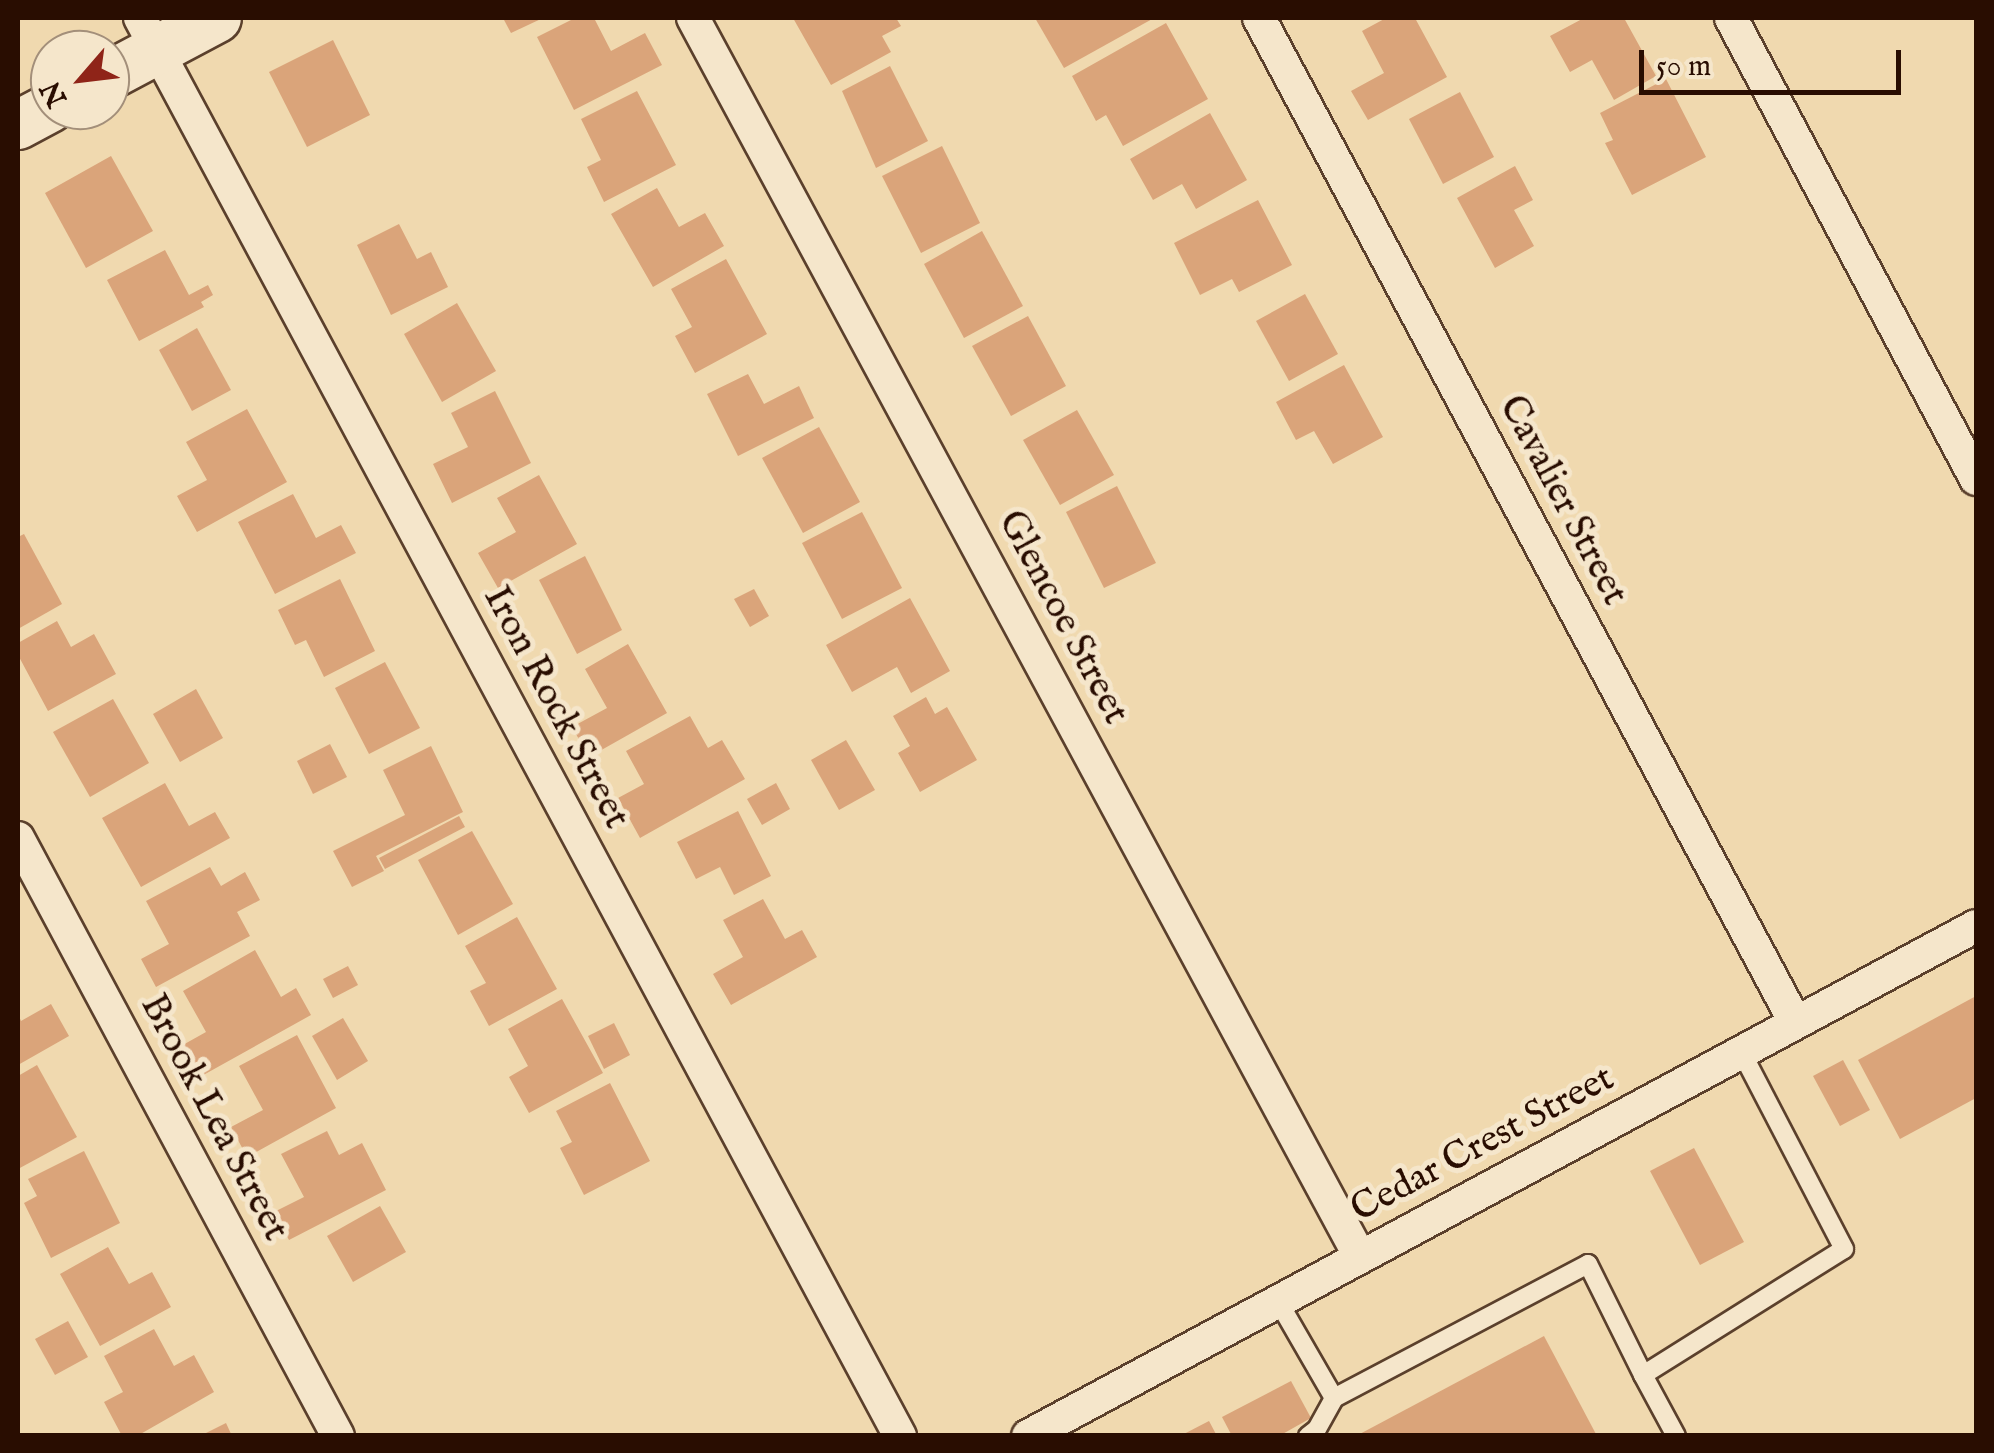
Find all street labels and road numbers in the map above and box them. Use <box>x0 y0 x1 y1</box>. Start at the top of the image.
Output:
street label: Cavalier Street <box>1488 388 1636 614</box>
street label: Glencoe Street <box>987 504 1137 732</box>
street label: Iron Rock Street <box>472 579 638 837</box>
street label: Brook Lea Street <box>129 987 297 1249</box>
street label: Cedar Crest Street <box>1344 1057 1622 1233</box>

